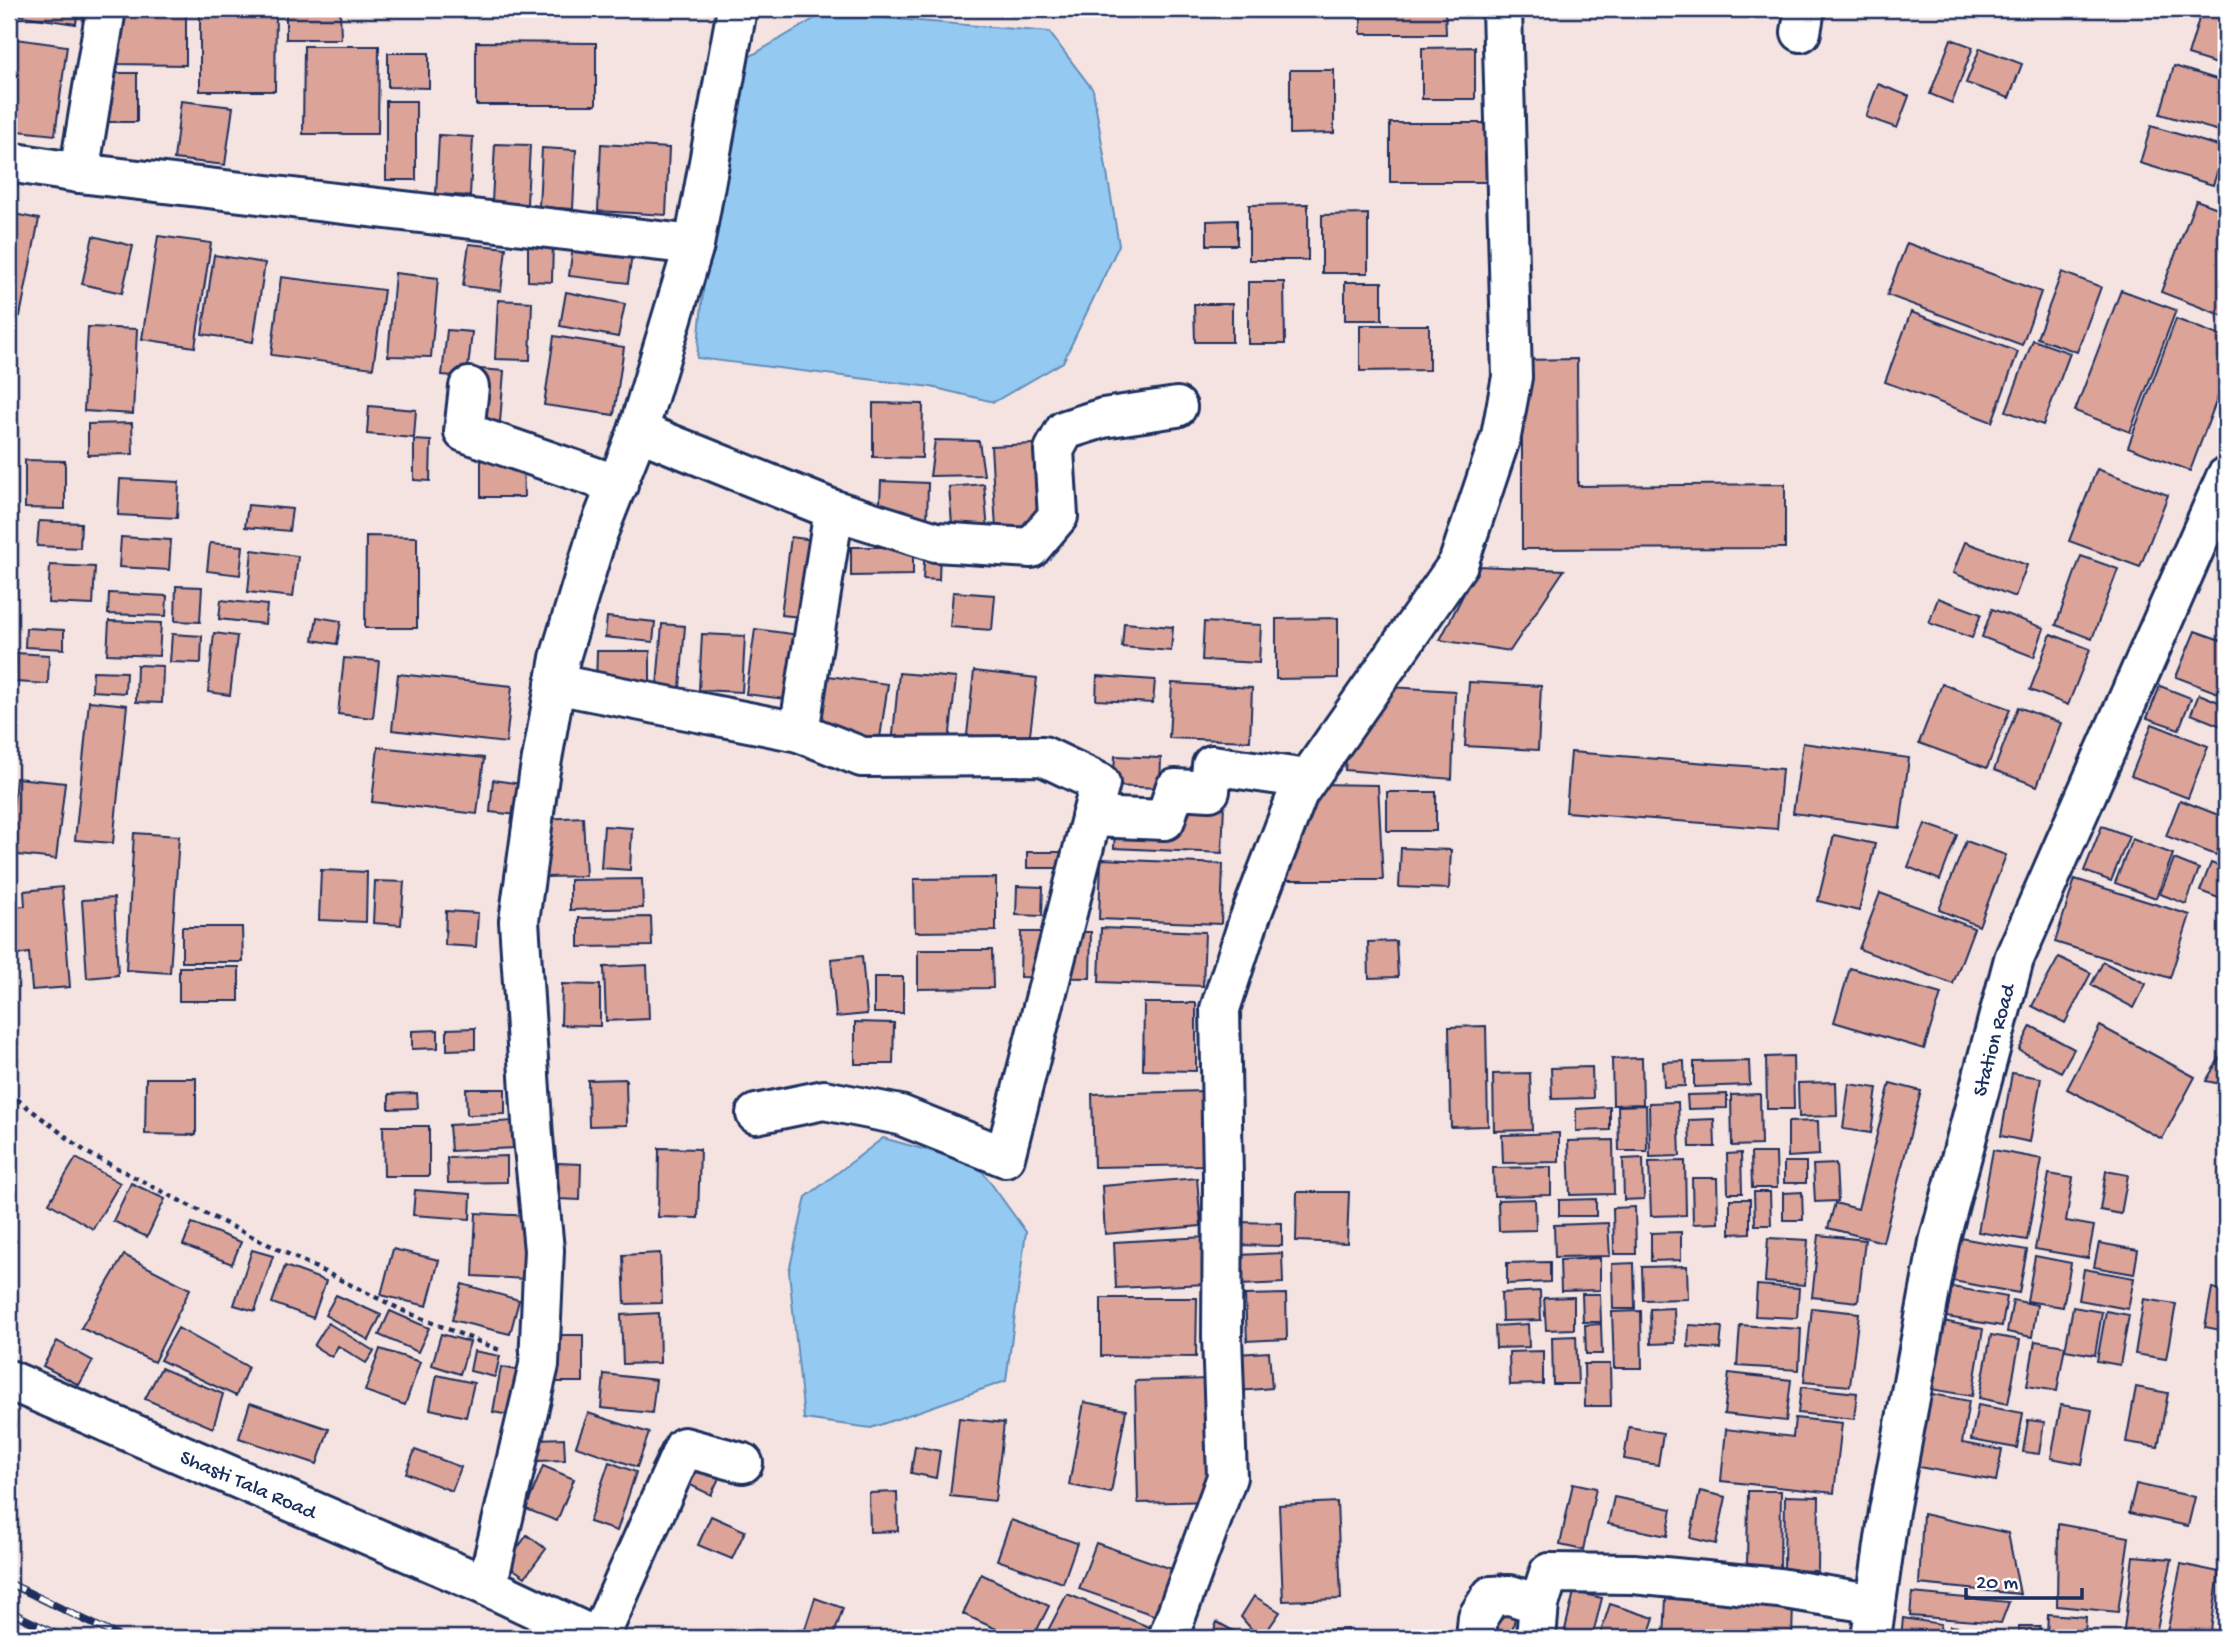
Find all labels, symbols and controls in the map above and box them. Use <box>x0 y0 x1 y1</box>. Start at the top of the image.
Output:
street label: Station Road <box>1969 980 2023 1099</box>
street label: Shasti Tala Road <box>176 1446 321 1527</box>
scale bar <box>1966 1556 2081 1600</box>
text: 20 m <box>1976 1572 2018 1597</box>

